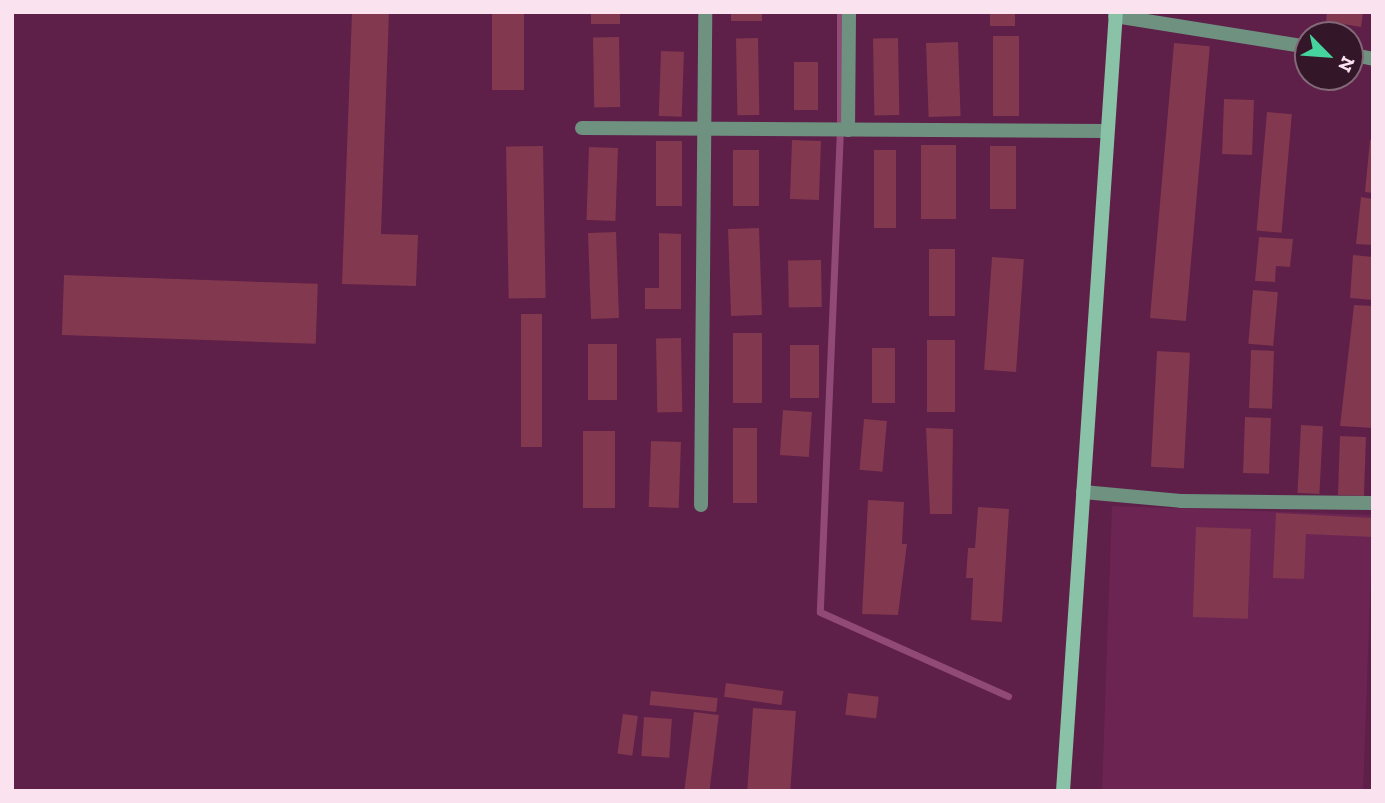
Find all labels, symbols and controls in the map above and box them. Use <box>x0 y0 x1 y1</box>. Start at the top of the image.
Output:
north arrow <box>1294 21 1364 91</box>
text: N <box>1333 53 1360 76</box>

